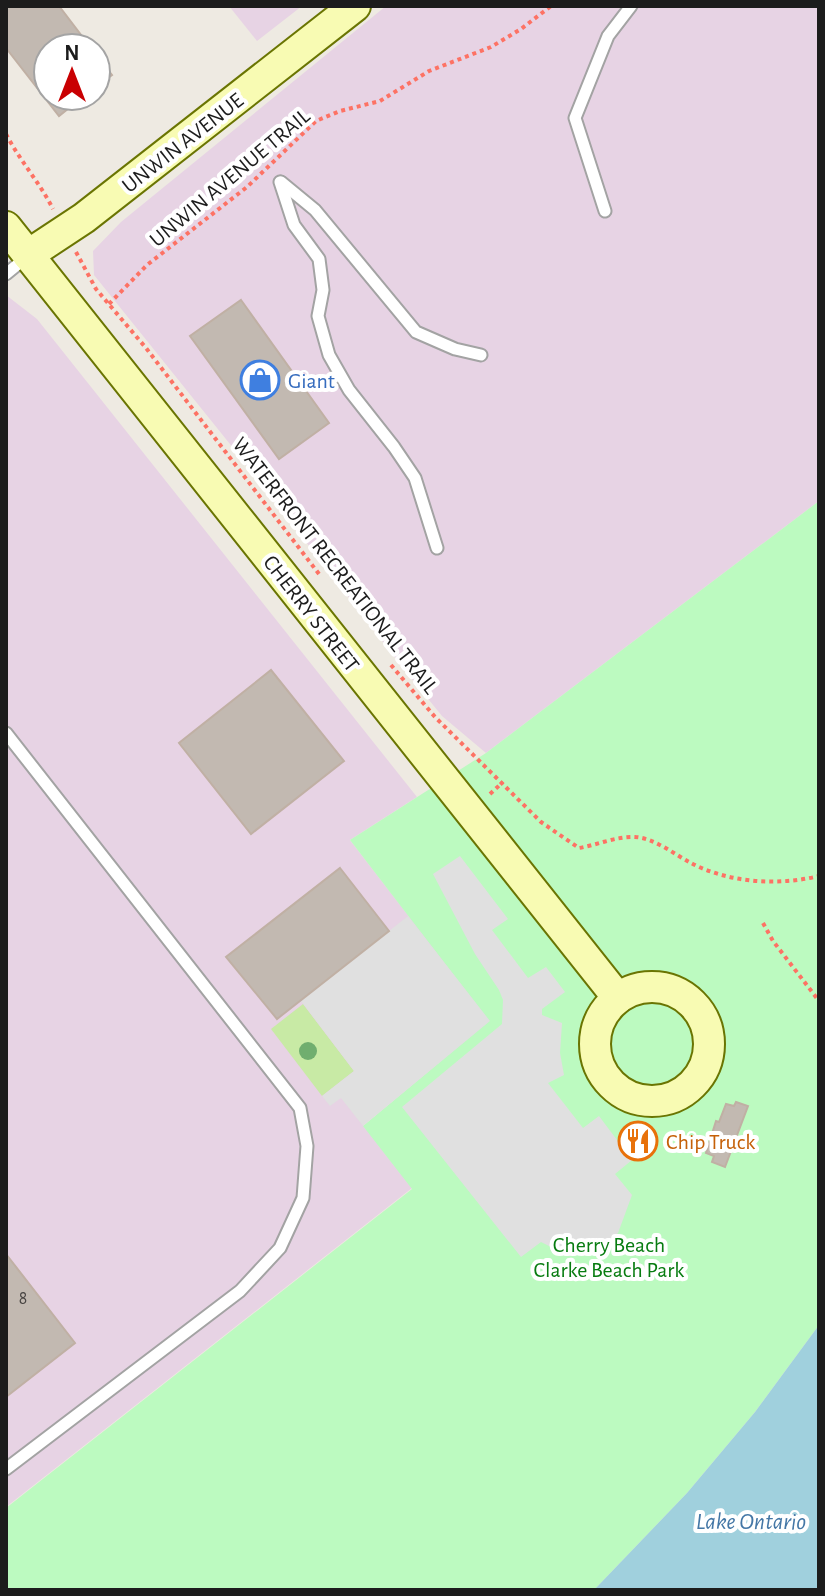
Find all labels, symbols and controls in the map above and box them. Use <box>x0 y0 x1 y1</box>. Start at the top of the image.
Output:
north arrow <box>32 32 112 112</box>
text: N <box>64 42 80 64</box>
street label: UNWIN AVENUE <box>118 89 248 197</box>
street label: UNWIN AVENUE TRAIL <box>145 104 315 251</box>
shop icon: Giant <box>239 359 281 401</box>
place label: Giant <box>288 370 335 392</box>
street label: WATERFRONT RECREATIONAL TRAIL <box>228 433 442 699</box>
street label: CHERRY STREET <box>259 551 363 676</box>
restaurant icon: Chip Truck <box>617 1120 659 1162</box>
place label: Chip Truck <box>666 1131 755 1153</box>
park label: Cherry Beach Clarke Beach Park <box>534 1234 684 1281</box>
house number: 8 <box>19 1290 27 1308</box>
water label: Lake Ontario <box>696 1510 806 1534</box>

